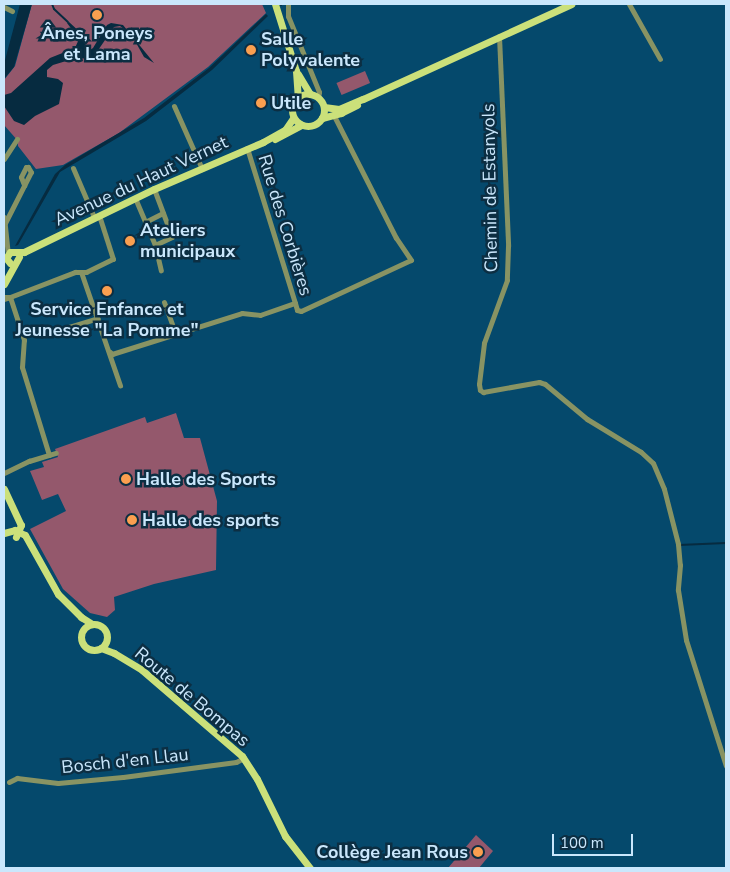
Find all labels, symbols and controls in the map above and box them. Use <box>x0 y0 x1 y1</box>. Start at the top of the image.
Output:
marker: Ânes, Poneys et Lama <box>91 9 103 21</box>
place label: Ânes, Poneys et Lama <box>41 23 153 66</box>
place label: Salle Polyvalente <box>261 29 360 72</box>
marker: Salle Polyvalente <box>245 44 257 56</box>
place label: Utile <box>271 92 311 114</box>
marker: Utile <box>255 97 267 109</box>
street label: Chemin de Estanyols <box>478 103 502 273</box>
street label: Avenue du Haut Vernet <box>51 131 231 231</box>
street label: Rue des Corbières <box>253 152 317 298</box>
place label: Ateliers municipaux <box>140 220 235 262</box>
marker: Ateliers municipaux <box>124 235 136 247</box>
marker: Service Enfance et Jeunesse "La Pomme" <box>101 285 113 297</box>
place label: Service Enfance et Jeunesse "La Pomme" <box>16 299 198 342</box>
place label: Halle des Sports <box>136 468 276 490</box>
marker: Halle des Sports <box>120 473 132 485</box>
place label: Halle des sports <box>142 509 279 531</box>
marker: Halle des sports <box>126 514 138 526</box>
street label: Route de Bompas <box>130 643 254 751</box>
street label: Bosch d'en Llau <box>60 744 190 778</box>
scale bar <box>555 824 636 856</box>
text: 100 m <box>560 833 604 853</box>
place label: Collège Jean Rous <box>316 841 468 863</box>
marker: Collège Jean Rous <box>472 846 484 858</box>

